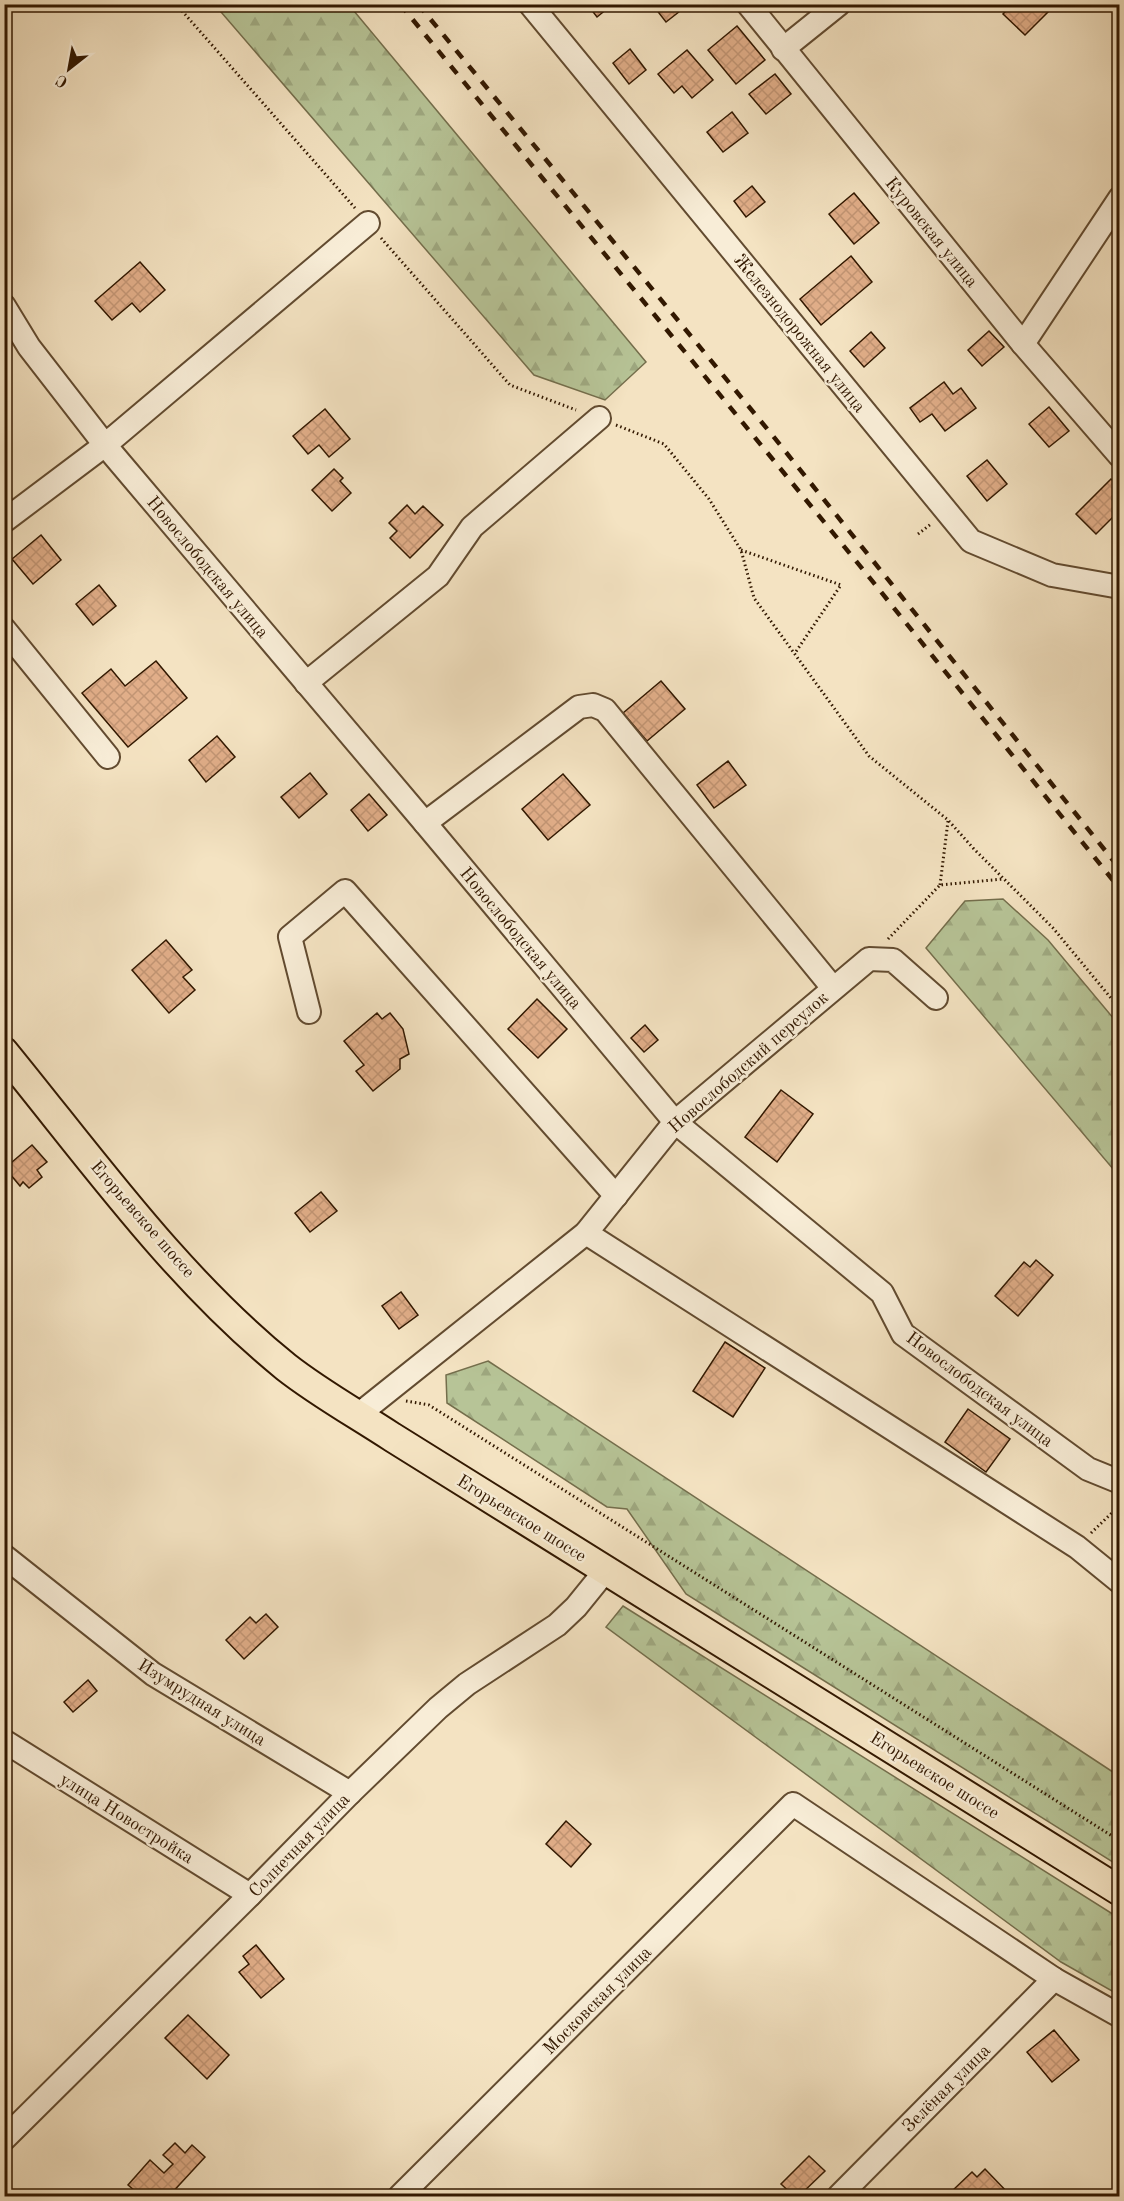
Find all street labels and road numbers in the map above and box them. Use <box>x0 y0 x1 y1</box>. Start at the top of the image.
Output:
street label: Куровская улица <box>882 174 981 291</box>
street label: Железнодорожная улица <box>730 251 869 416</box>
street label: Новослободская улица <box>143 493 272 642</box>
street label: Новослободская улица <box>456 864 585 1013</box>
street label: Новослободский переулок <box>665 989 832 1137</box>
street label: Егорьевское шоссе <box>87 1158 198 1282</box>
street label: Новослободская улица <box>903 1329 1056 1451</box>
street label: Егорьевское шоссе <box>454 1472 589 1566</box>
street label: Изумрудная улица <box>134 1656 269 1750</box>
street label: Егорьевское шоссе <box>867 1729 1002 1823</box>
street label: улица Новостройка <box>56 1770 197 1867</box>
street label: Солнечная улица <box>246 1790 354 1901</box>
street label: Московская улица <box>540 1943 655 2058</box>
street label: Зелёная улица <box>899 2041 994 2136</box>

